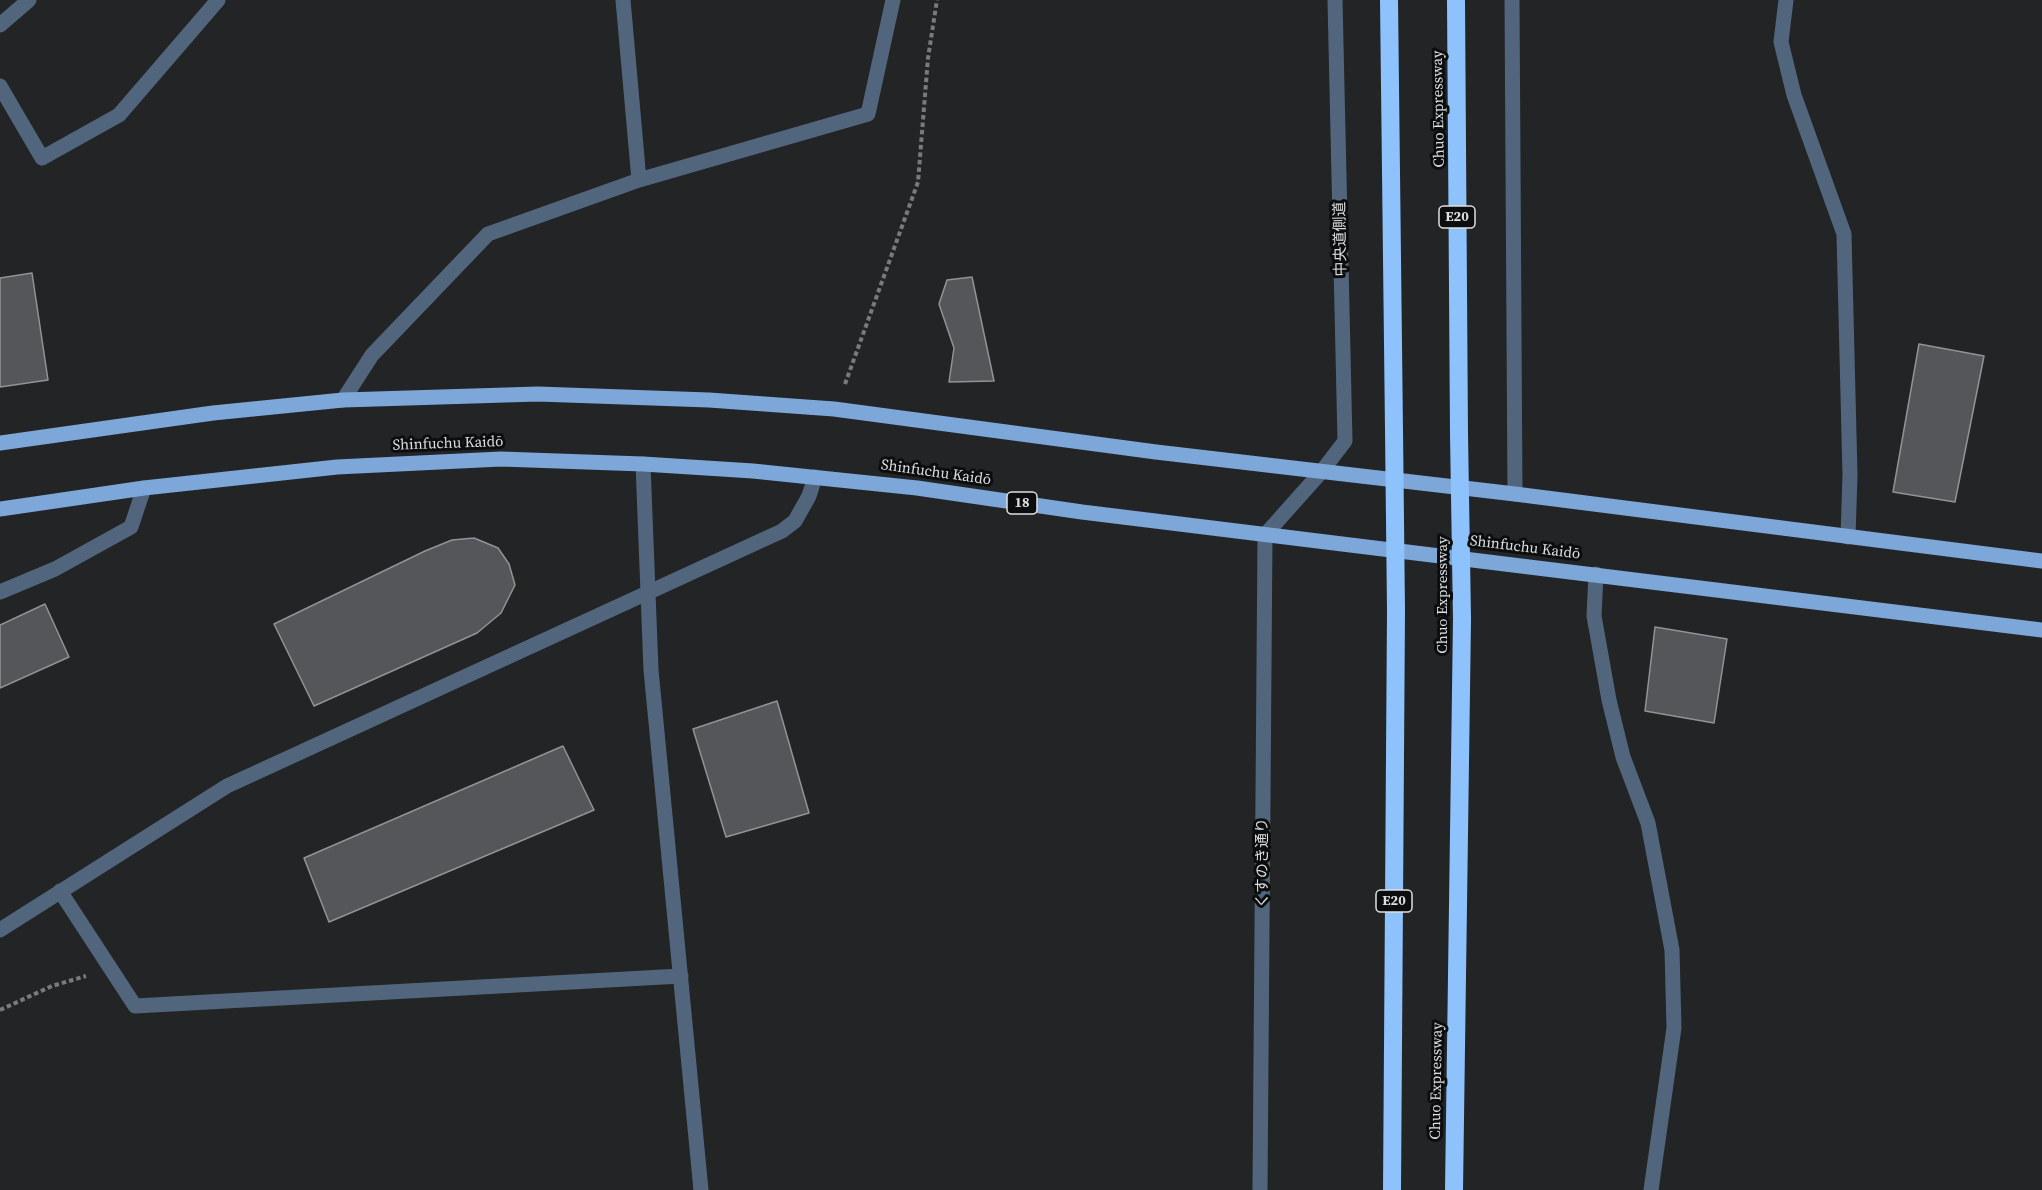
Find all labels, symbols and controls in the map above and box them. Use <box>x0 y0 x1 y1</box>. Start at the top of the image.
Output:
street label: Chuo Expressway <box>1429 50 1449 168</box>
street label: 中央道側道 <box>1331 201 1351 277</box>
road number: E20 <box>1439 206 1475 228</box>
street label: Shinfuchu Kaidō <box>392 433 504 455</box>
street label: Shinfuchu Kaidō <box>880 456 992 490</box>
road number: 18 <box>1007 492 1037 514</box>
street label: Shinfuchu Kaidō <box>1469 532 1581 564</box>
street label: Chuo Expressway <box>1434 536 1452 654</box>
street label: くすのき通り <box>1254 818 1272 908</box>
road number: E20 <box>1376 890 1412 912</box>
street label: Chuo Expressway <box>1427 1022 1447 1140</box>

